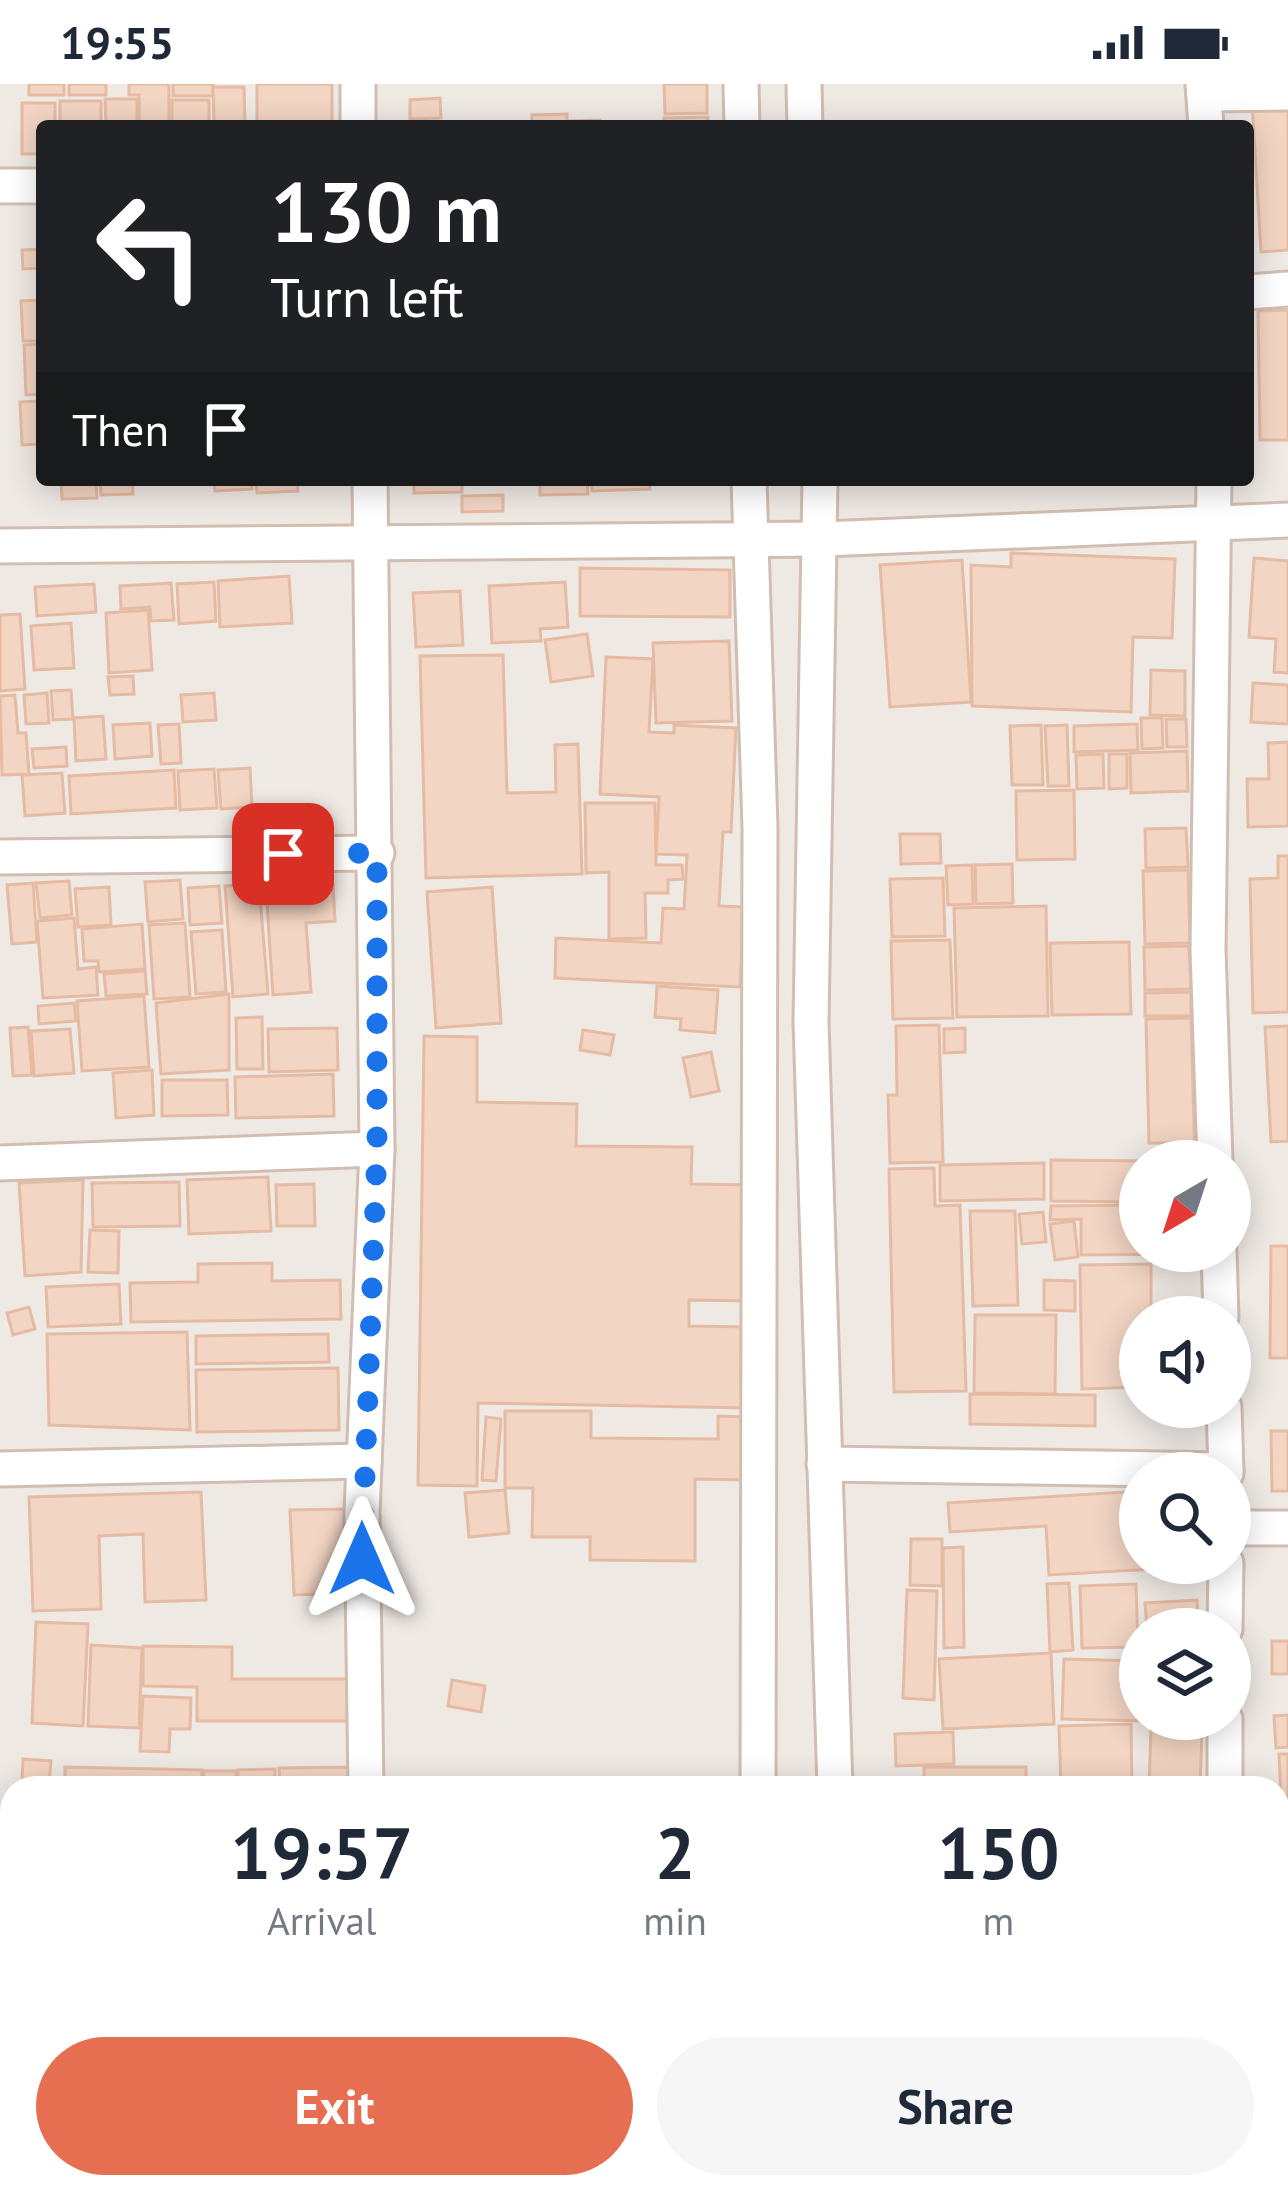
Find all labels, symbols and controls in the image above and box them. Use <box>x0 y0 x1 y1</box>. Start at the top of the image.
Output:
text: 19:55 <box>60 13 174 71</box>
text: 130 m <box>270 156 502 265</box>
icon: left <box>72 168 228 324</box>
text: Turn left <box>270 262 464 332</box>
icon: arrive <box>193 396 259 462</box>
text: Then <box>72 400 169 458</box>
pin <box>232 803 334 905</box>
icon: arrive <box>250 821 316 887</box>
north arrow <box>1119 1140 1251 1272</box>
map controls <box>1119 1140 1251 1740</box>
button: sound <box>1119 1296 1251 1428</box>
button: search <box>1119 1452 1251 1584</box>
position arrow <box>299 1496 425 1622</box>
button: layers <box>1119 1608 1251 1740</box>
text: 19:57 <box>230 1806 413 1899</box>
text: 2 <box>655 1806 696 1899</box>
text: 150 <box>937 1806 1060 1899</box>
text: Arrival <box>267 1895 376 1946</box>
text: min <box>643 1895 707 1946</box>
text: m <box>983 1895 1014 1946</box>
button: Exit <box>36 2037 633 2175</box>
button: Share <box>657 2037 1254 2175</box>

